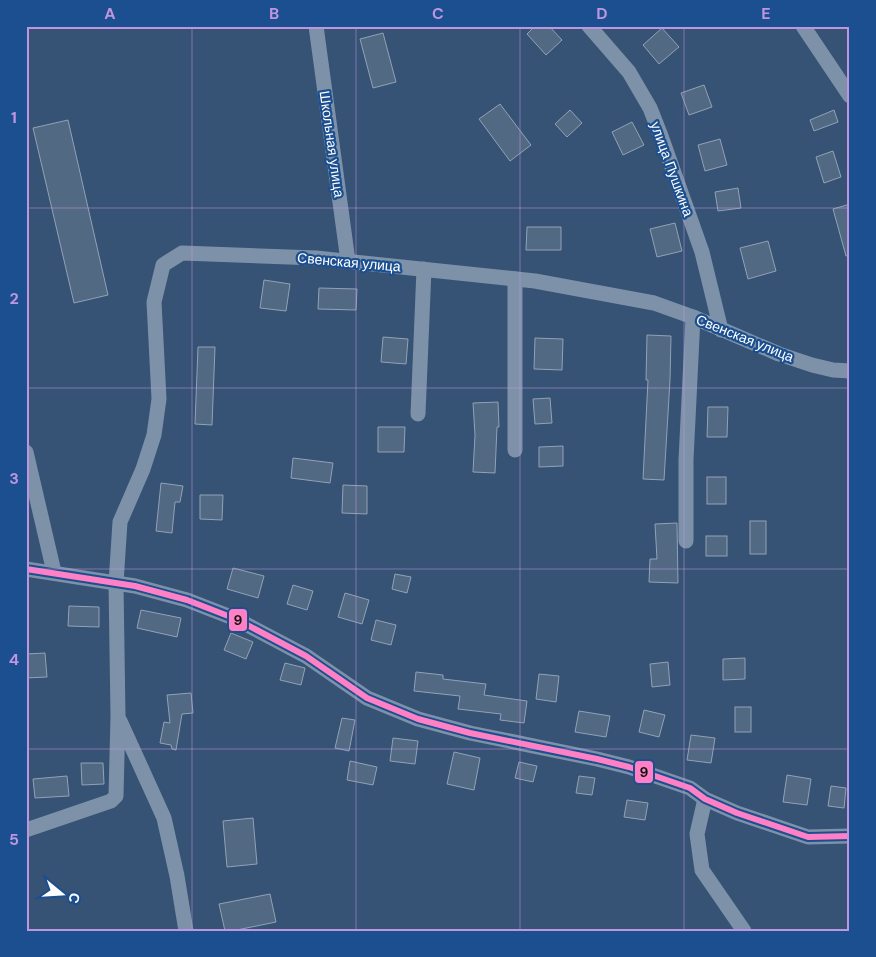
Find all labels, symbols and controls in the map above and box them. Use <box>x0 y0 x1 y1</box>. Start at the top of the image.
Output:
text: A <box>104 3 116 24</box>
text: B <box>269 3 279 24</box>
text: C <box>432 3 444 24</box>
text: D <box>596 3 608 24</box>
text: E <box>761 3 771 24</box>
street label: Школьная улица <box>316 90 348 199</box>
text: 1 <box>11 107 17 128</box>
street label: улица Пушкина <box>646 119 698 219</box>
street label: Свенская улица <box>296 249 402 276</box>
text: 2 <box>9 288 19 309</box>
street label: Свенская улица <box>693 310 797 366</box>
text: 3 <box>9 468 19 489</box>
line badge: 9 <box>228 608 248 632</box>
text: 9 <box>234 611 243 629</box>
text: 4 <box>9 649 19 670</box>
line badge: 9 <box>634 760 654 784</box>
text: 9 <box>640 763 649 781</box>
text: 5 <box>9 829 19 850</box>
north arrow <box>38 870 88 920</box>
text: С <box>64 890 84 906</box>

